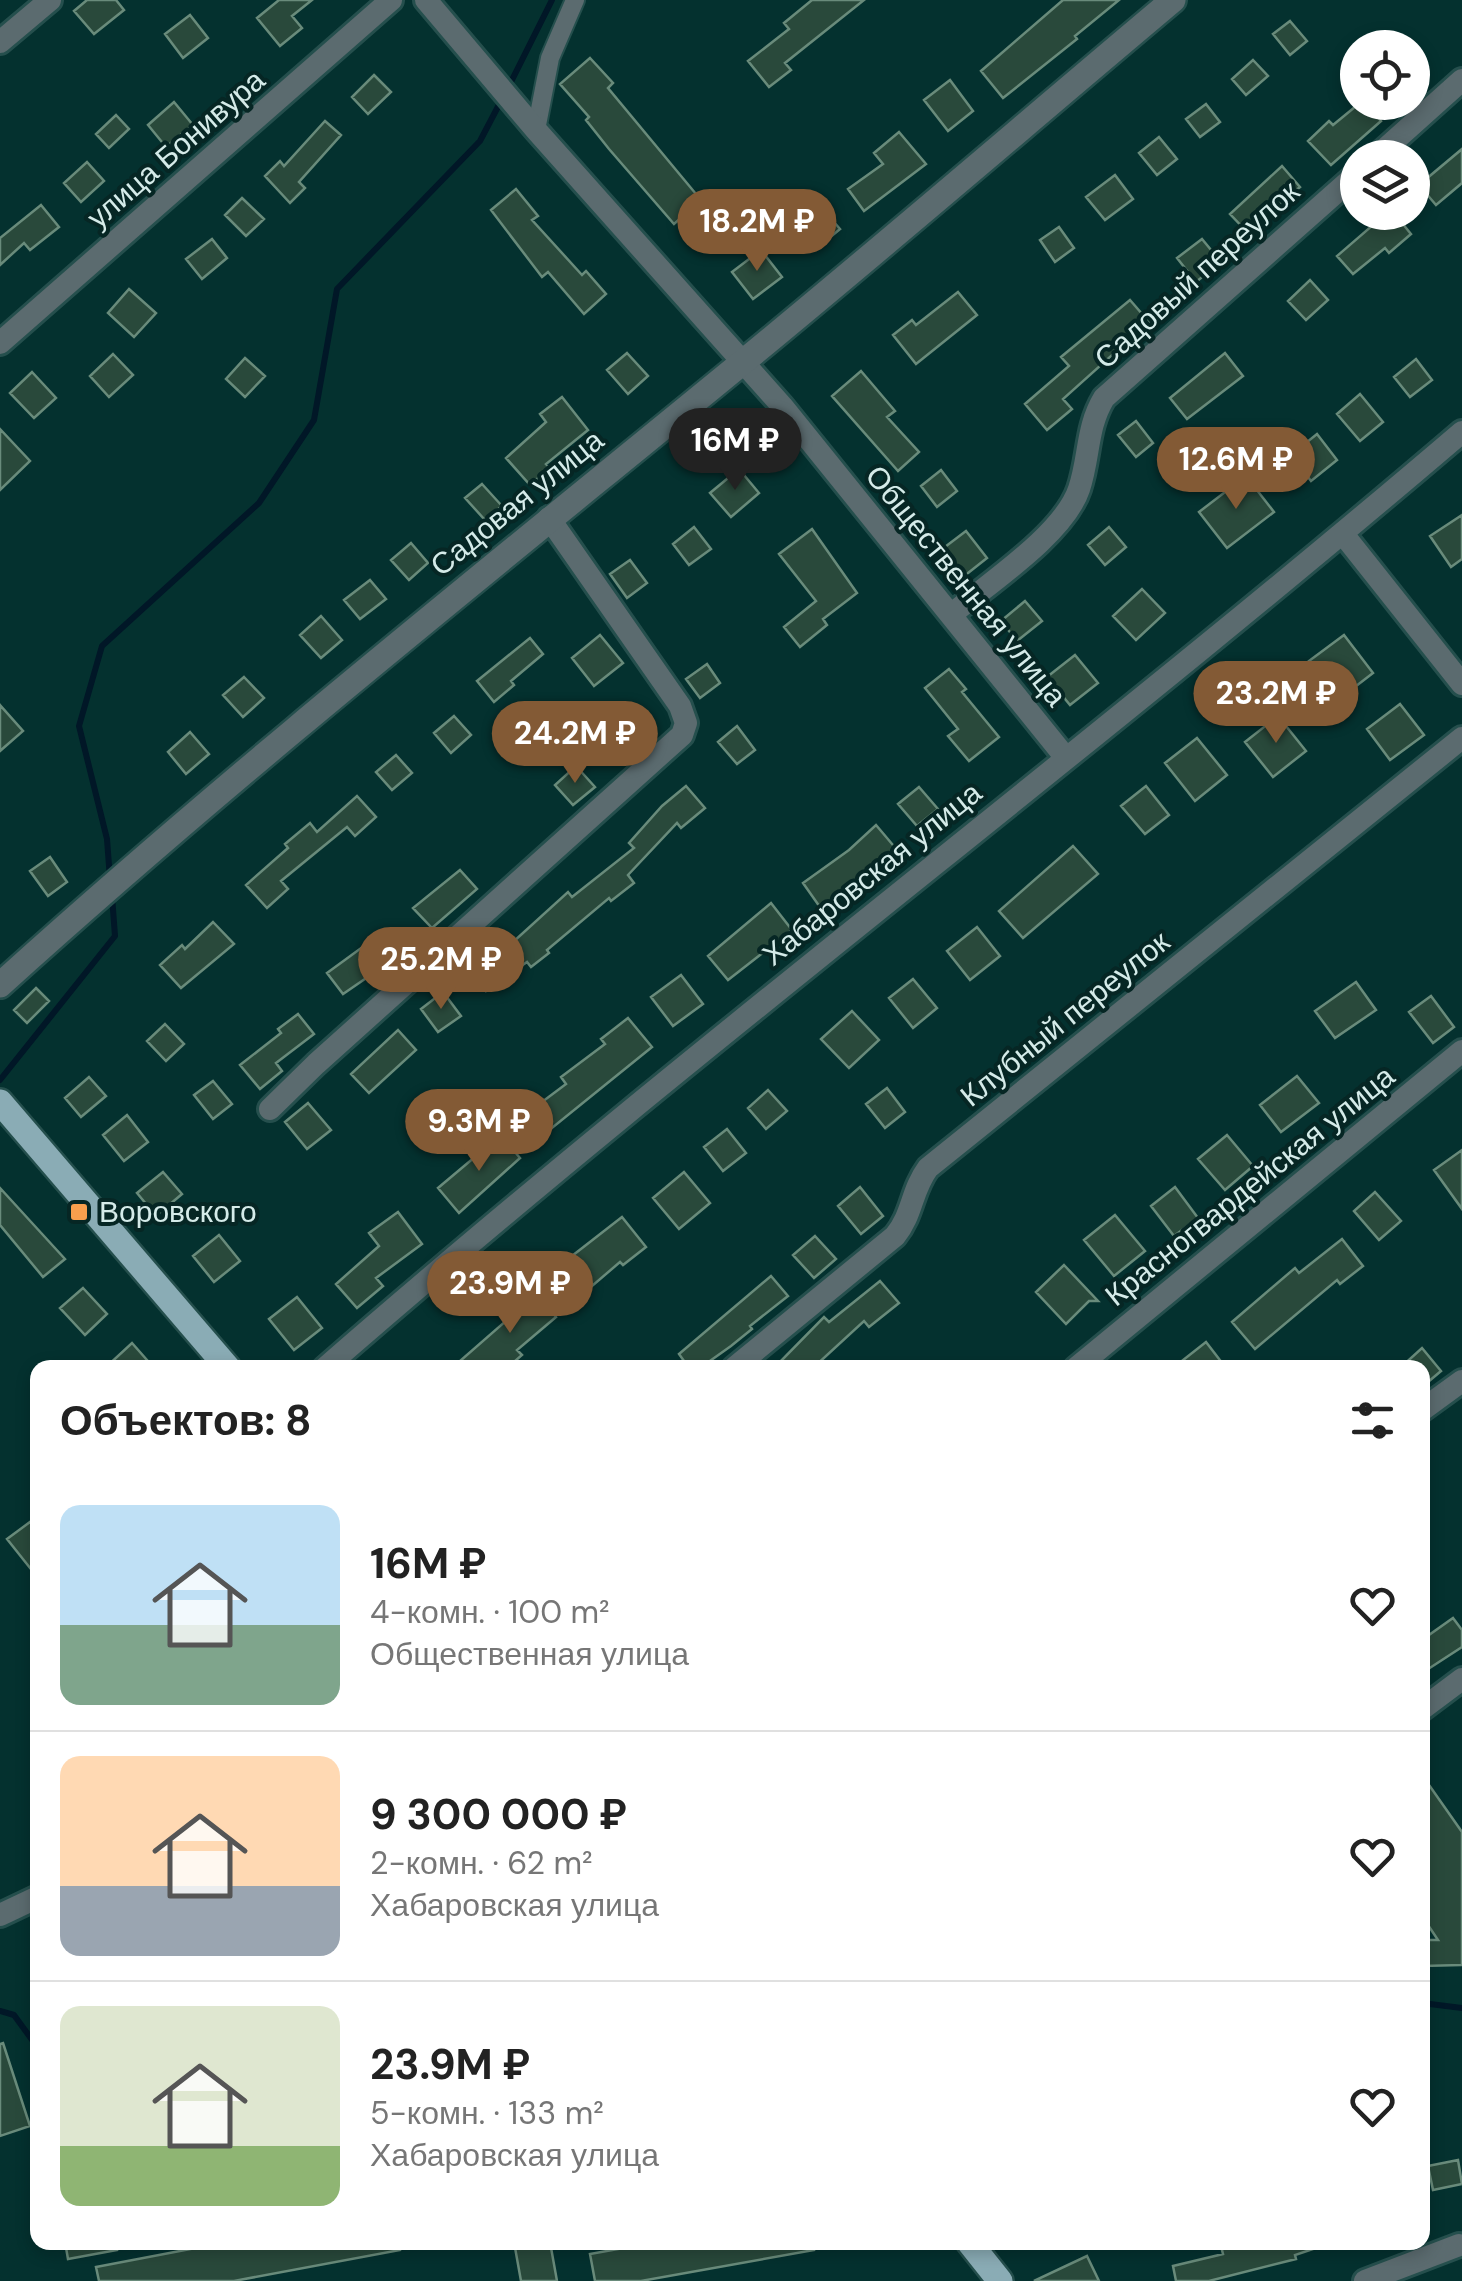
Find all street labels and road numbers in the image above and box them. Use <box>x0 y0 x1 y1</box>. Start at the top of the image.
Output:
street label: улица Бонивура <box>79 60 273 237</box>
street label: Садовый переулок <box>1086 172 1308 377</box>
street label: Садовая улица <box>422 421 612 584</box>
street label: Общественная улица <box>857 457 1076 714</box>
street label: Хабаровская улица <box>754 773 990 974</box>
street label: Клубный переулок <box>952 922 1178 1115</box>
street label: Красногвардейская улица <box>1097 1057 1403 1314</box>

